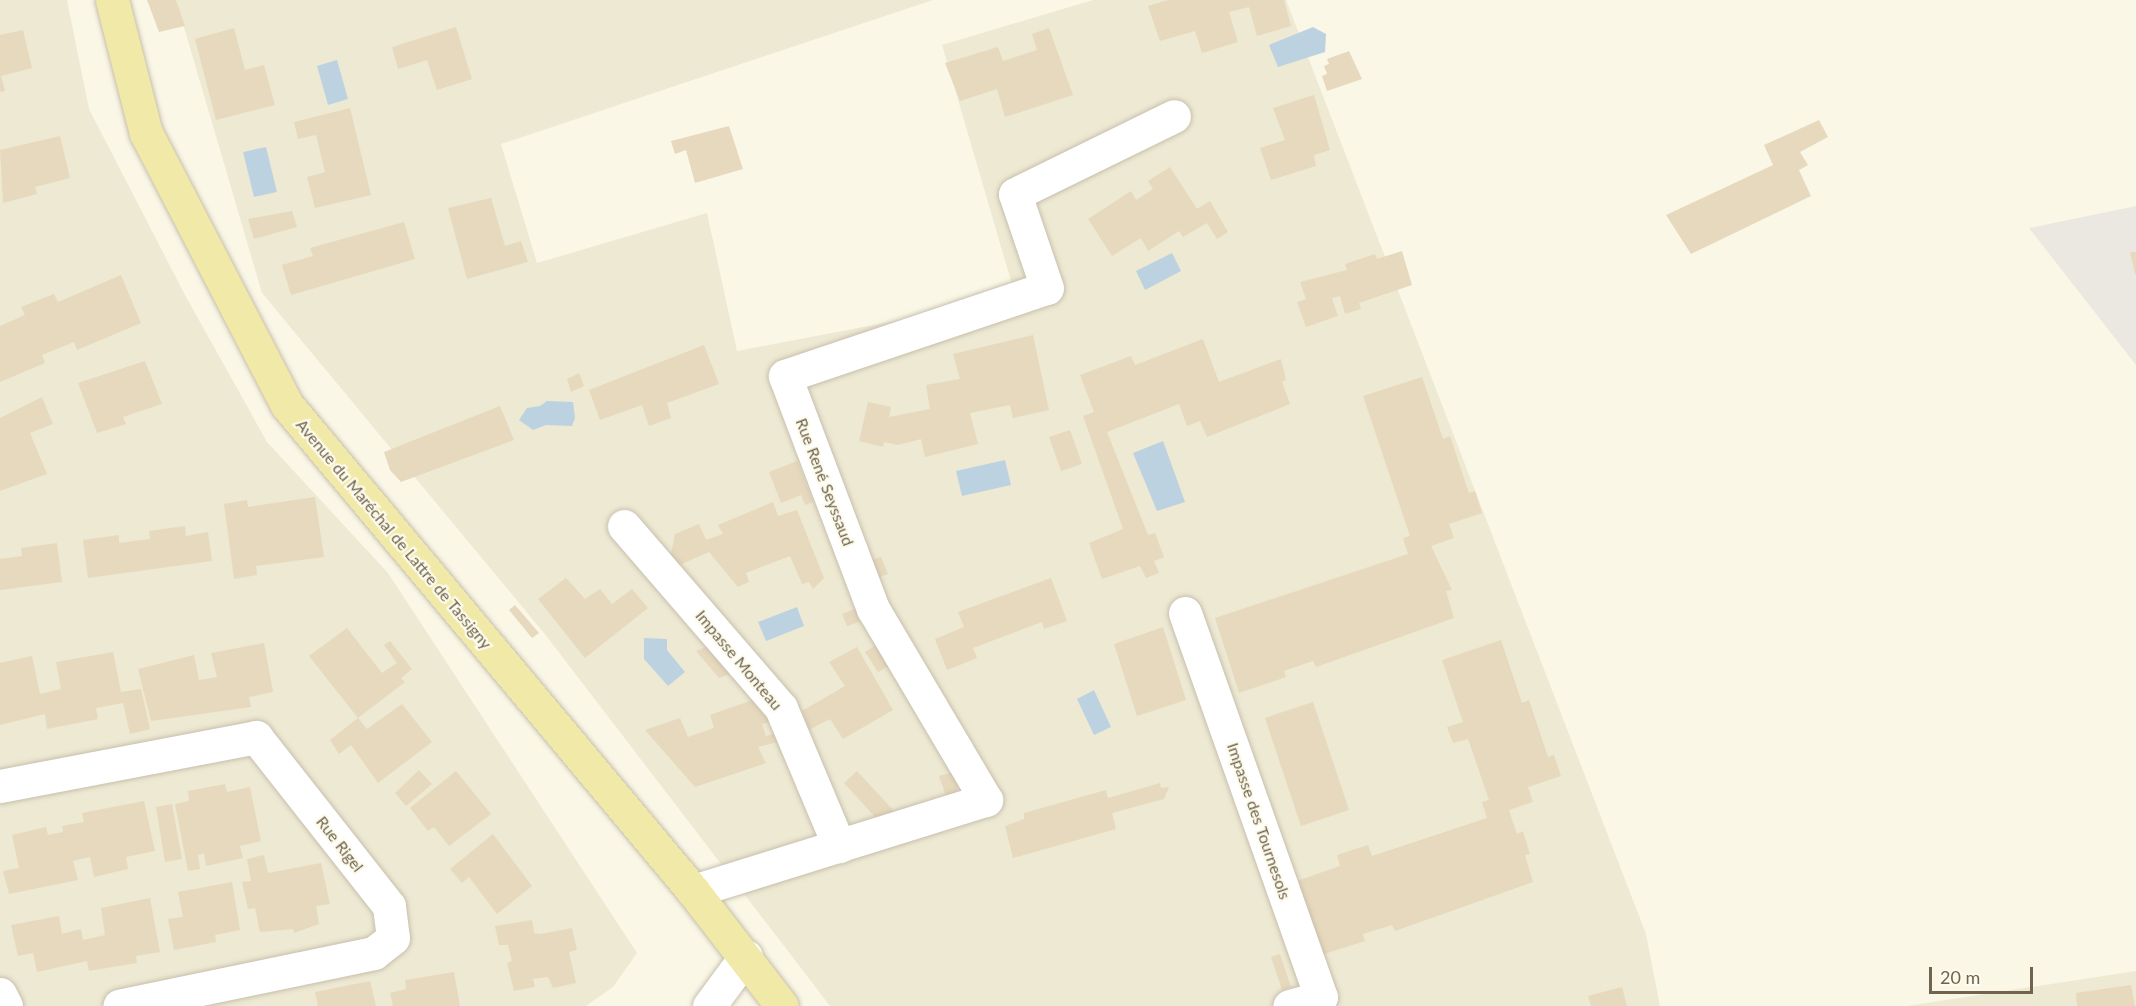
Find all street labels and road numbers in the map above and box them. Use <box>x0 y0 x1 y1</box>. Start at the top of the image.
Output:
street label: Avenue du Maréchal de Lattre de Tassigny <box>292 415 496 653</box>
street label: Rue René Seyssaud <box>792 415 858 549</box>
street label: Impasse Monteau <box>692 606 786 714</box>
street label: Impasse des Tournesols <box>1223 740 1295 902</box>
street label: Rue Rigel <box>312 812 368 876</box>

